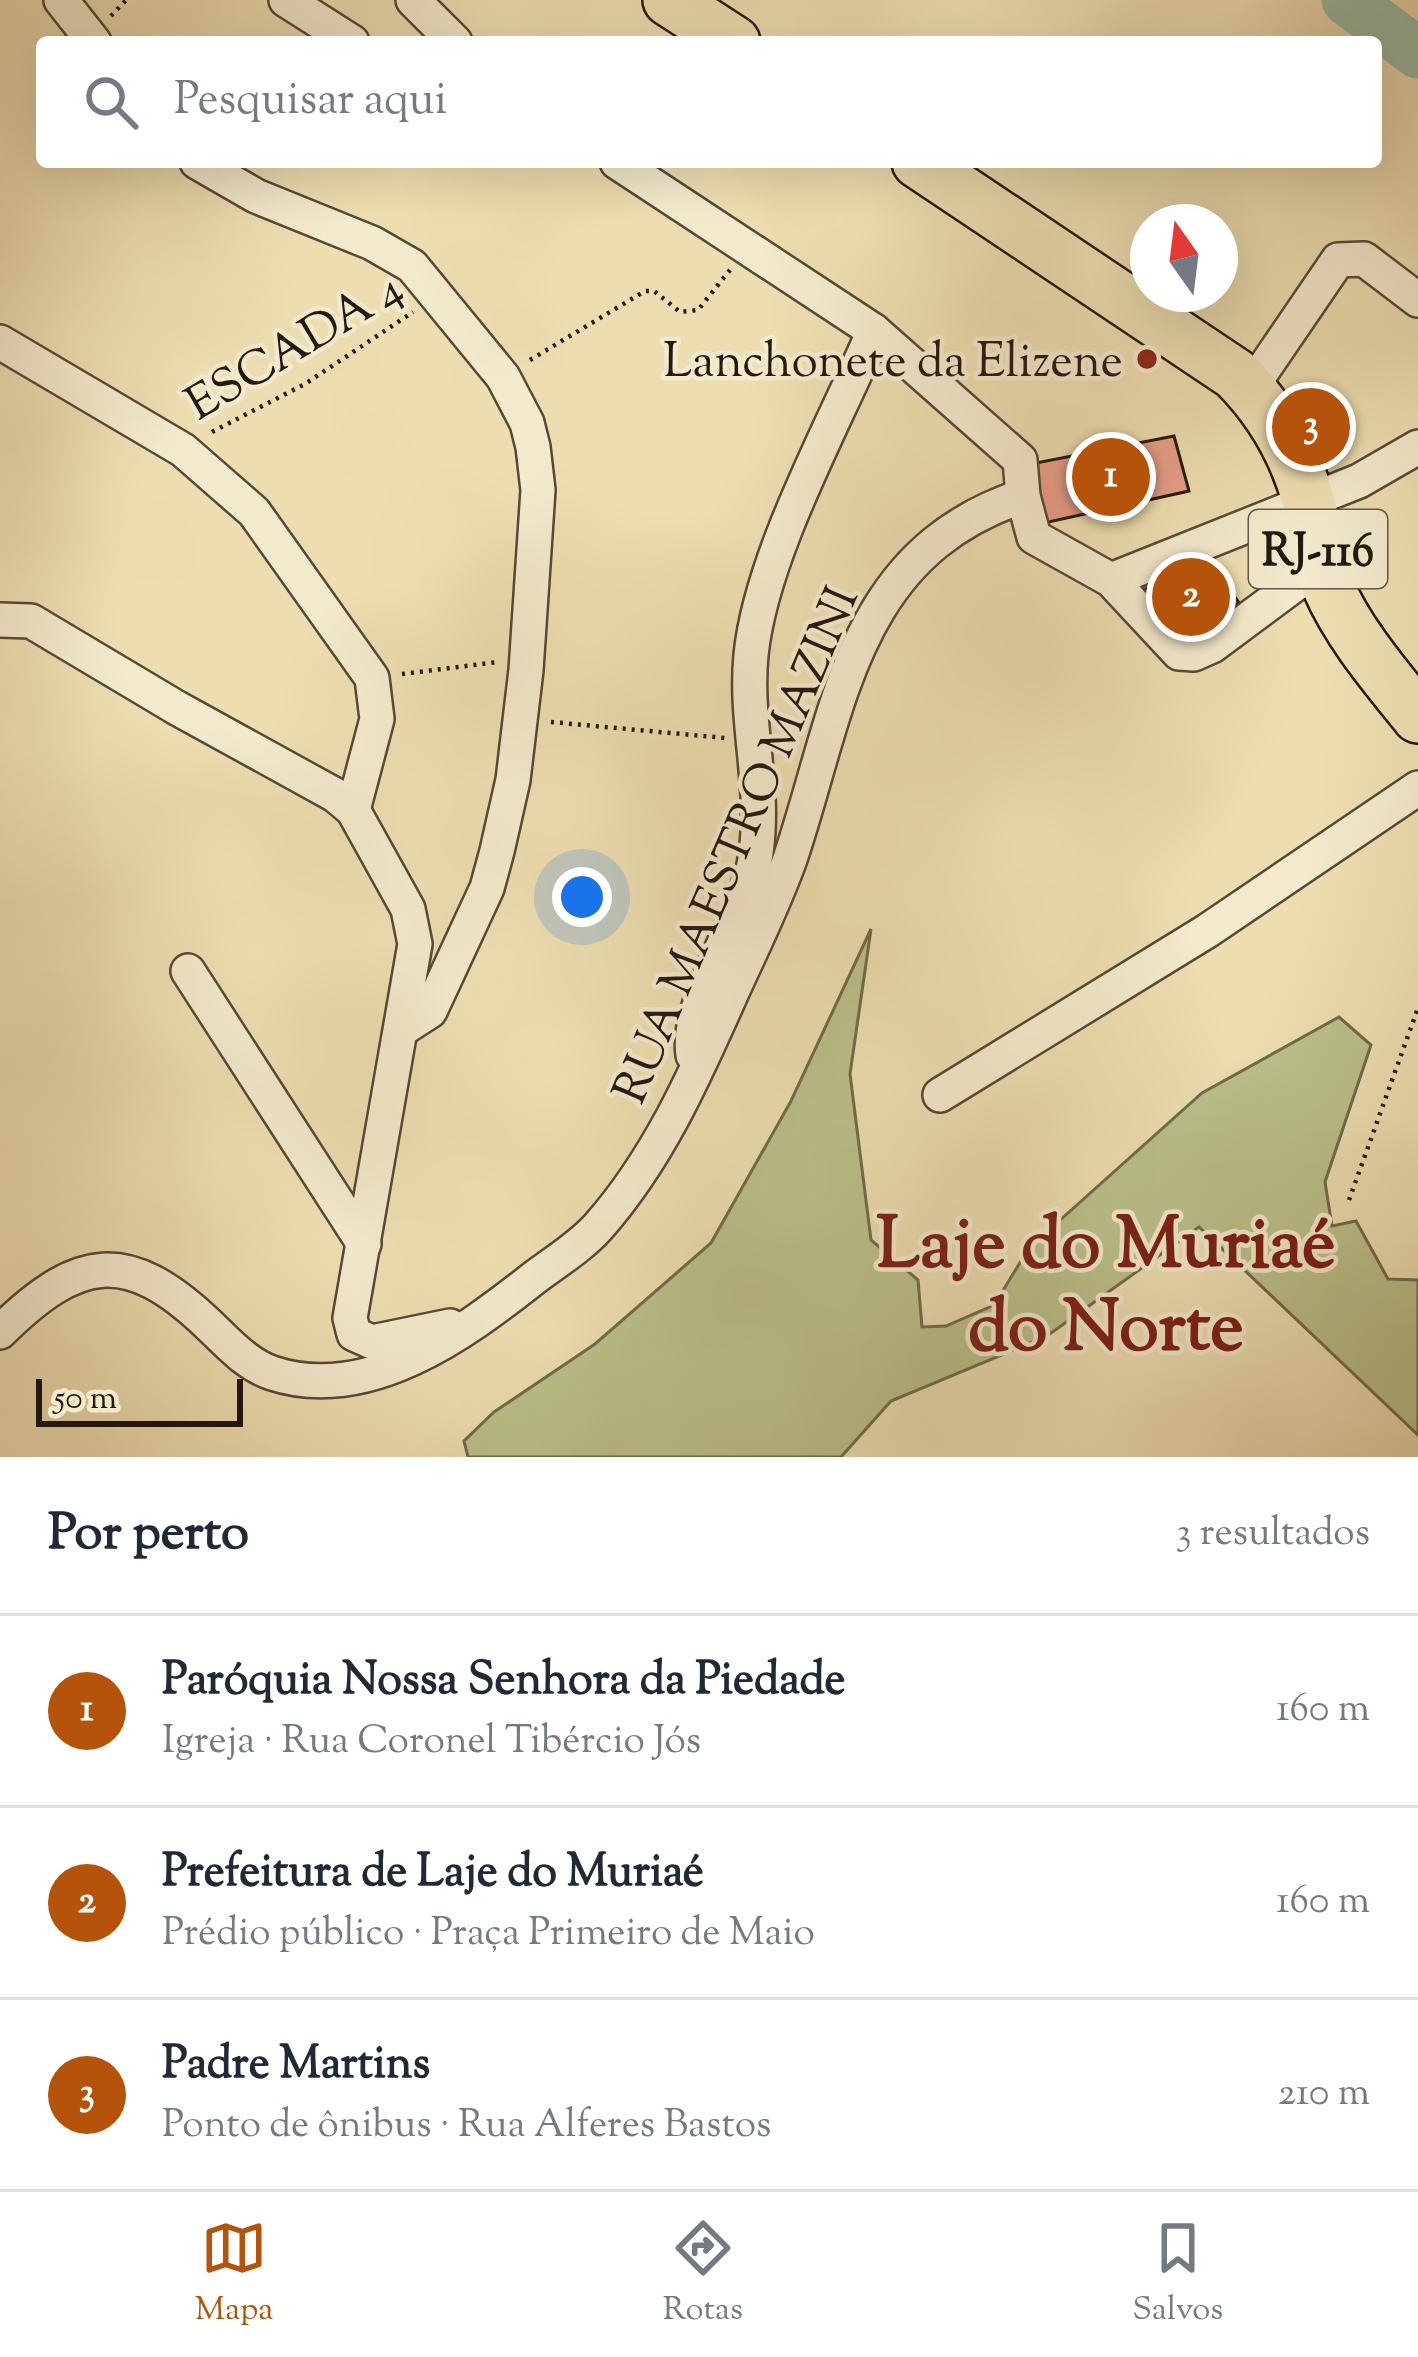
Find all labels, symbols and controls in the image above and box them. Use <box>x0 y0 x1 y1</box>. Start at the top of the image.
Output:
search box <box>36 36 1382 168</box>
icon: search <box>78 69 144 135</box>
text: Pesquisar aqui <box>174 70 447 135</box>
north arrow <box>1130 204 1238 312</box>
street label: ESCADA 4 <box>174 257 417 441</box>
place label: Lanchonete da Elizene <box>663 330 1123 399</box>
marker: Lanchonete da Elizene <box>1134 346 1160 372</box>
pin: 3 <box>1272 382 1350 472</box>
pin: 1 <box>1072 432 1150 522</box>
road number: RJ-116 <box>1249 510 1387 588</box>
pin: 2 <box>1152 552 1230 642</box>
street label: RUA MAESTRO MAZINI <box>599 577 879 1115</box>
your location <box>552 867 612 927</box>
district label: Laje do Muriaé do Norte <box>876 1197 1336 1383</box>
scale bar <box>36 1373 243 1426</box>
text: 50 m <box>54 1376 117 1424</box>
text: Por perto <box>48 1499 249 1572</box>
text: 3 resultados <box>1176 1507 1370 1563</box>
text: Paróquia Nossa Senhora da Piedade <box>162 1650 845 1715</box>
text: 1 <box>80 1683 94 1739</box>
text: 160 m <box>1276 1683 1370 1739</box>
text: Igreja · Rua Coronel Tibércio Jós <box>162 1715 701 1771</box>
text: Prefeitura de Laje do Muriaé <box>162 1842 704 1907</box>
text: 2 <box>78 1875 96 1931</box>
text: 160 m <box>1276 1875 1370 1931</box>
text: Prédio público · Praça Primeiro de Maio <box>162 1907 815 1963</box>
text: Padre Martins <box>162 2034 430 2099</box>
text: 3 <box>79 2067 95 2123</box>
text: 210 m <box>1278 2067 1370 2123</box>
text: Ponto de ônibus · Rua Alferes Bastos <box>162 2099 771 2155</box>
tab: Mapa <box>195 2215 273 2335</box>
tab: Rotas <box>663 2215 743 2335</box>
tab: Salvos <box>1132 2215 1223 2335</box>

